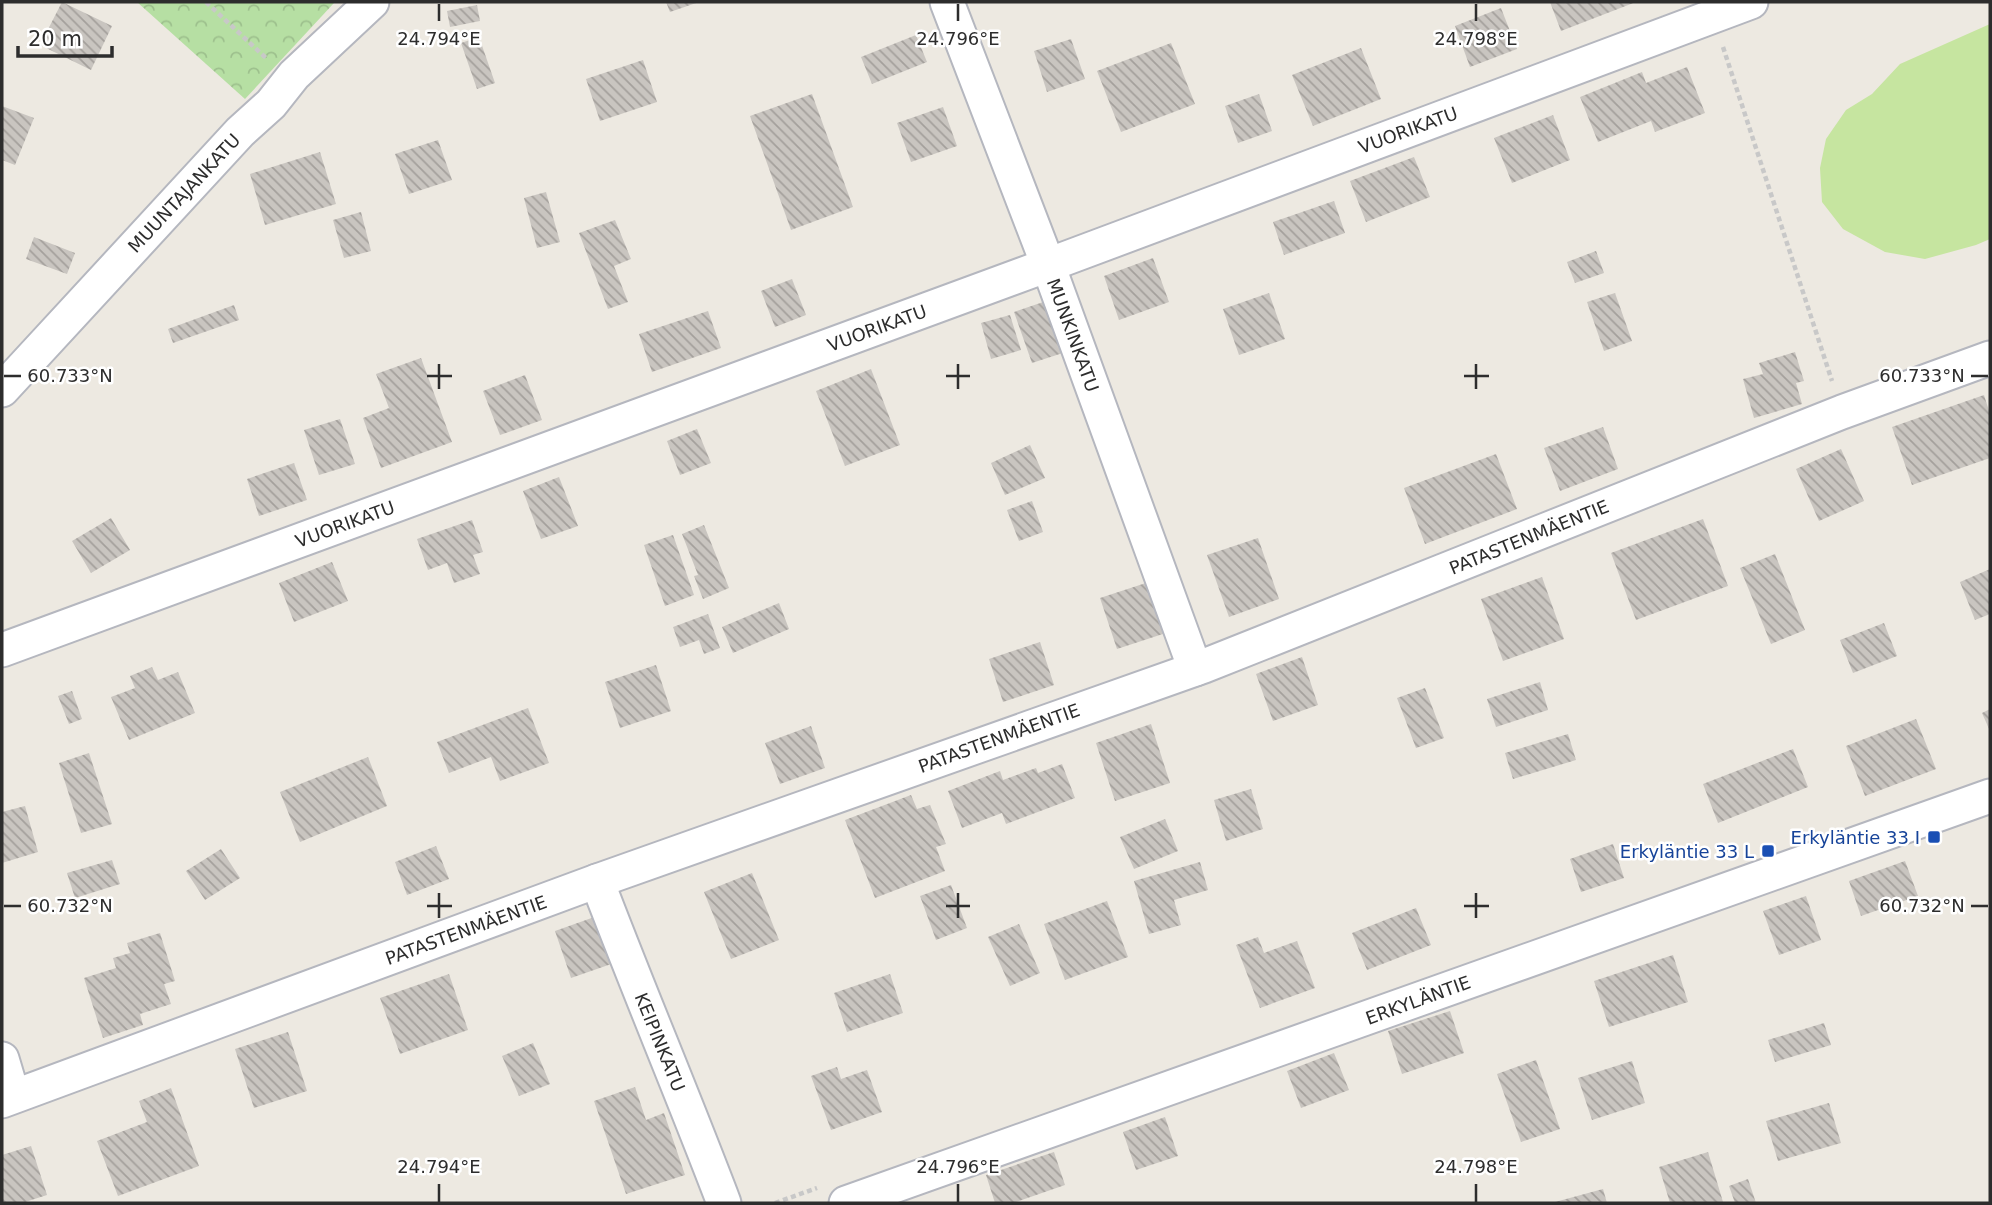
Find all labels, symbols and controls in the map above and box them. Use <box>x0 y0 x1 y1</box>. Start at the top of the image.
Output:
scale bar <box>18 14 112 58</box>
text: 20 m <box>28 27 82 51</box>
text: 24.794°E <box>397 28 481 49</box>
text: 24.796°E <box>916 28 1000 49</box>
text: 24.798°E <box>1434 28 1518 49</box>
street label: VUORIKATU <box>1356 102 1460 158</box>
street label: MUUNTAJANKATU <box>124 129 244 257</box>
street label: MUNKINKATU <box>1043 275 1103 395</box>
street label: VUORIKATU <box>825 300 929 356</box>
text: 60.733°N <box>27 365 113 386</box>
text: 60.733°N <box>1879 365 1965 386</box>
street label: PATASTENMÄENTIE <box>1446 495 1612 579</box>
street label: VUORIKATU <box>293 496 397 552</box>
street label: PATASTENMÄENTIE <box>915 699 1083 777</box>
place label: Erkyläntie 33 I <box>1791 827 1920 848</box>
marker: Erkyläntie 33 I <box>1926 829 1942 845</box>
place label: Erkyläntie 33 L <box>1620 841 1754 862</box>
marker: Erkyläntie 33 L <box>1760 843 1776 859</box>
street label: PATASTENMÄENTIE <box>382 891 550 969</box>
text: 60.732°N <box>27 895 113 916</box>
text: 60.732°N <box>1879 895 1965 916</box>
street label: ERKYLÄNTIE <box>1363 971 1473 1029</box>
street label: KEIPINKATU <box>631 990 689 1094</box>
text: 24.794°E <box>397 1156 481 1177</box>
text: 24.796°E <box>916 1156 1000 1177</box>
text: 24.798°E <box>1434 1156 1518 1177</box>

